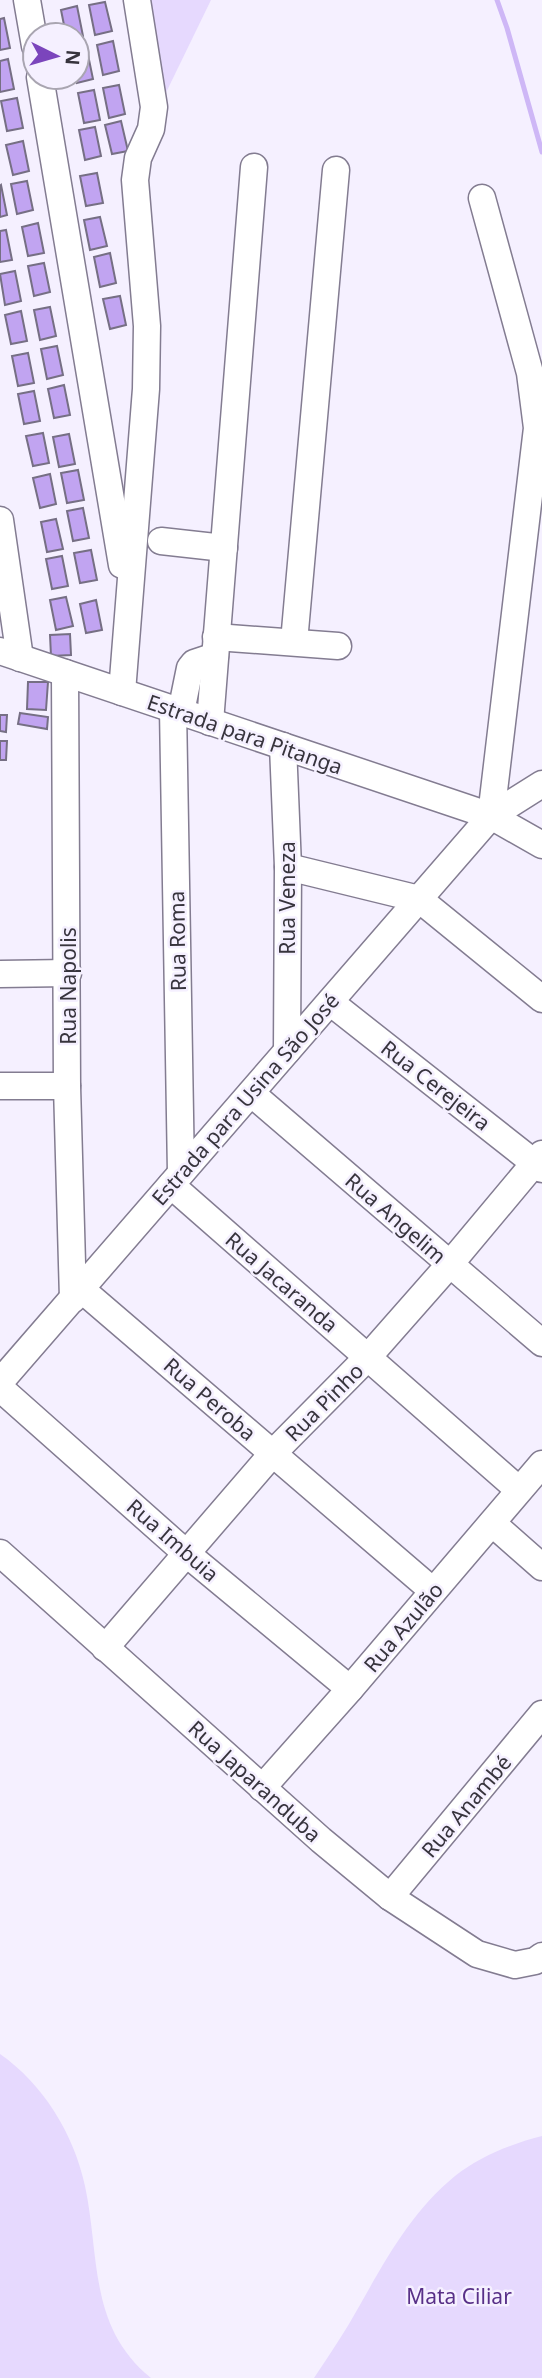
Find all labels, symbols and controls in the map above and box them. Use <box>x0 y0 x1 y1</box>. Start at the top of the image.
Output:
north arrow <box>21 21 91 91</box>
text: N <box>59 49 87 66</box>
street label: Estrada para Pitanga <box>144 687 346 781</box>
street label: Rua Veneza <box>273 841 301 955</box>
street label: Rua Roma <box>162 891 192 991</box>
street label: Rua Napolis <box>54 927 82 1045</box>
street label: Estrada para Usina São José <box>145 987 345 1211</box>
street label: Rua Cerejeira <box>376 1034 496 1136</box>
street label: Rua Angelim <box>340 1166 452 1270</box>
street label: Rua Jacaranda <box>220 1225 344 1339</box>
street label: Rua Peroba <box>158 1351 262 1447</box>
street label: Rua Pinho <box>279 1357 369 1447</box>
street label: Rua Imbuia <box>121 1492 225 1588</box>
street label: Rua Azulão <box>357 1576 449 1678</box>
street label: Rua Japaranduba <box>183 1714 327 1848</box>
street label: Rua Anambé <box>415 1749 517 1863</box>
park label: Mata Ciliar <box>406 2282 512 2310</box>

